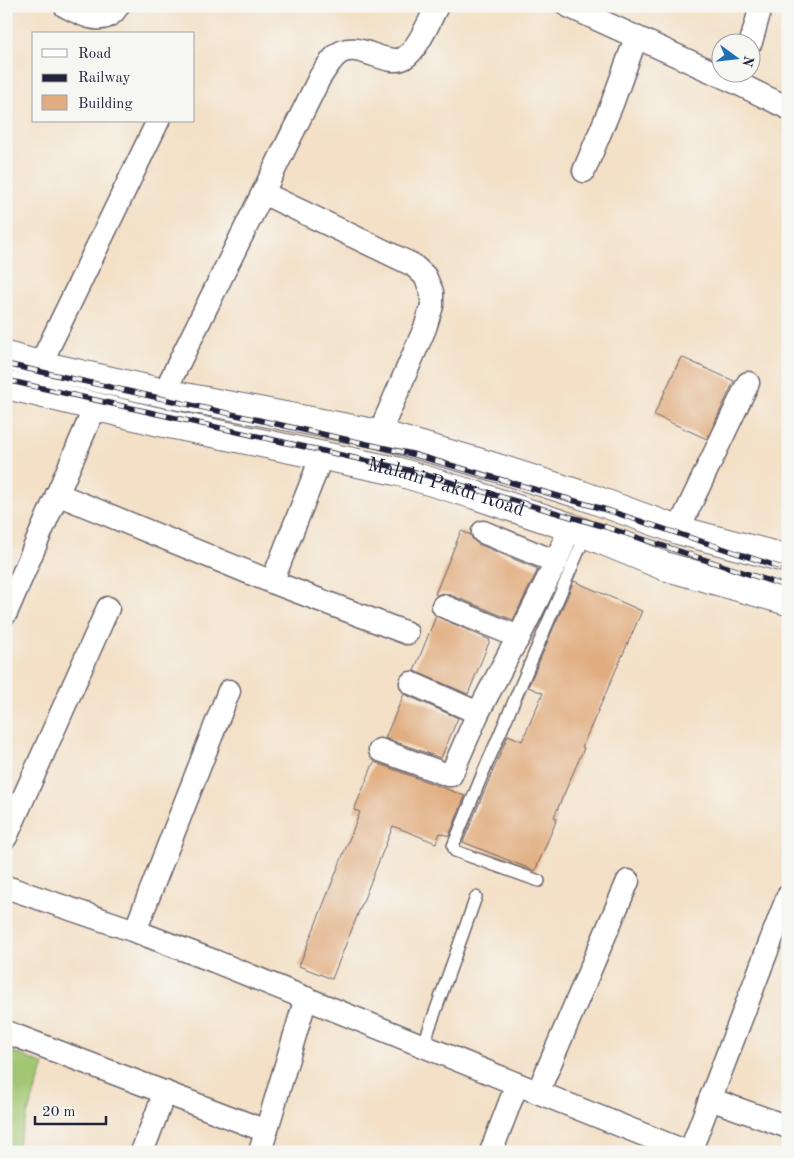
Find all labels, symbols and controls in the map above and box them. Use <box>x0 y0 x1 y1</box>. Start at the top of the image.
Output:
legend <box>32 32 195 122</box>
north arrow <box>712 32 762 82</box>
text: Road <box>78 47 112 62</box>
text: N <box>739 54 756 68</box>
text: Railway <box>78 71 131 86</box>
text: Building <box>78 97 133 112</box>
street label: Malahi Pakdi Road <box>366 455 527 521</box>
scale bar <box>35 1093 106 1125</box>
text: 20 m <box>42 1105 76 1120</box>

